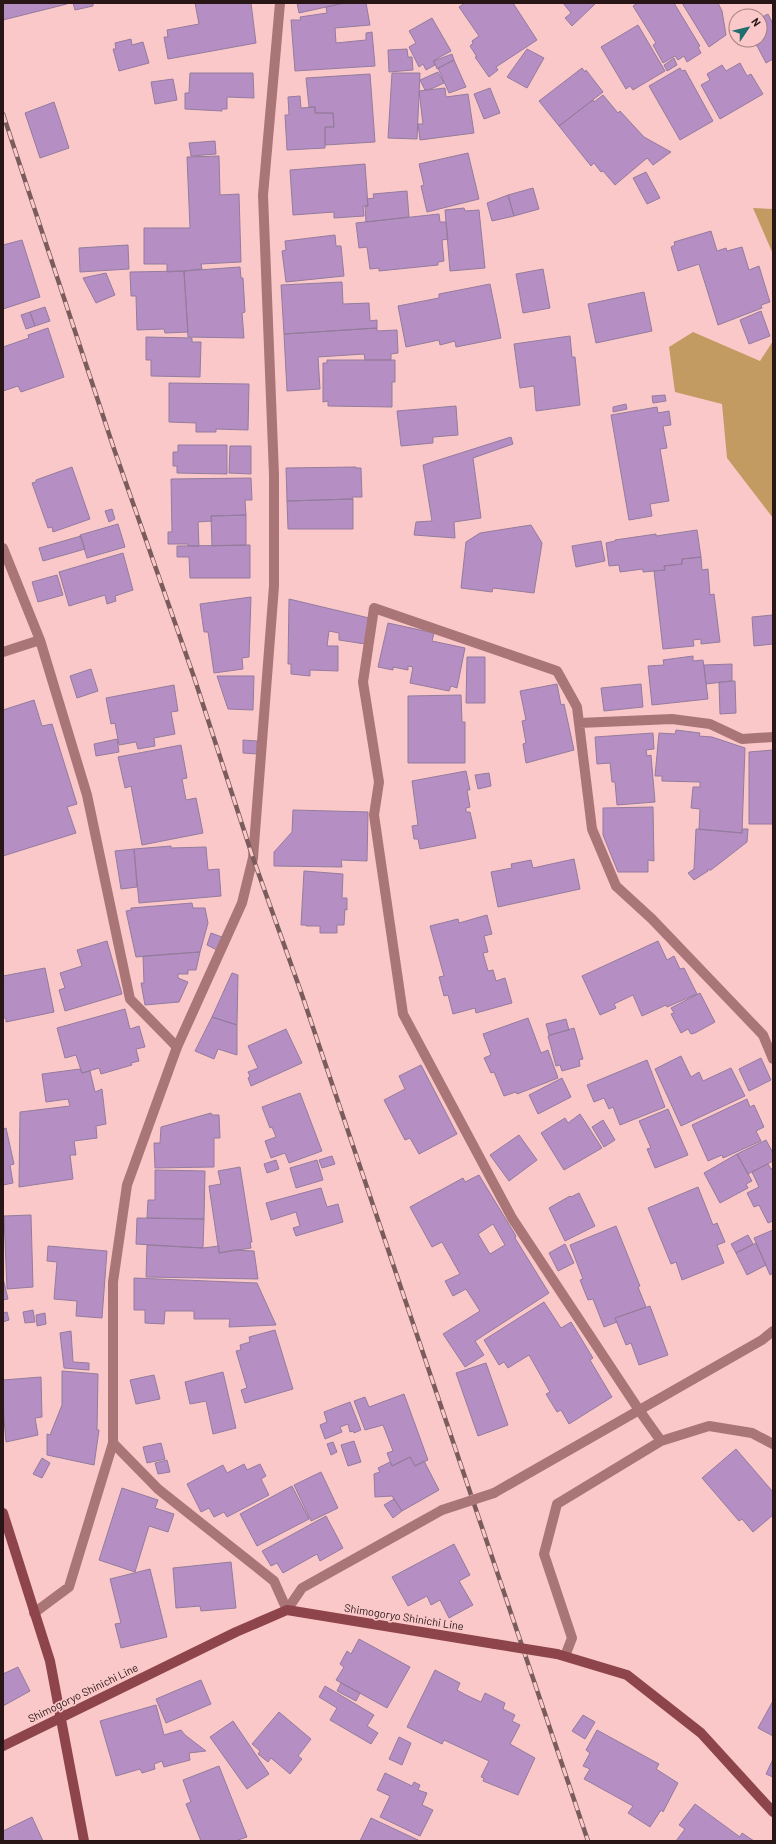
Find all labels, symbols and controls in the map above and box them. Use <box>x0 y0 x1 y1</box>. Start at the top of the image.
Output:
north arrow <box>728 8 768 48</box>
text: N <box>749 15 764 29</box>
street label: Shimogoryo Shinichi Line <box>343 1601 465 1632</box>
street label: Shimogoryo Shinichi Line <box>26 1660 140 1725</box>

